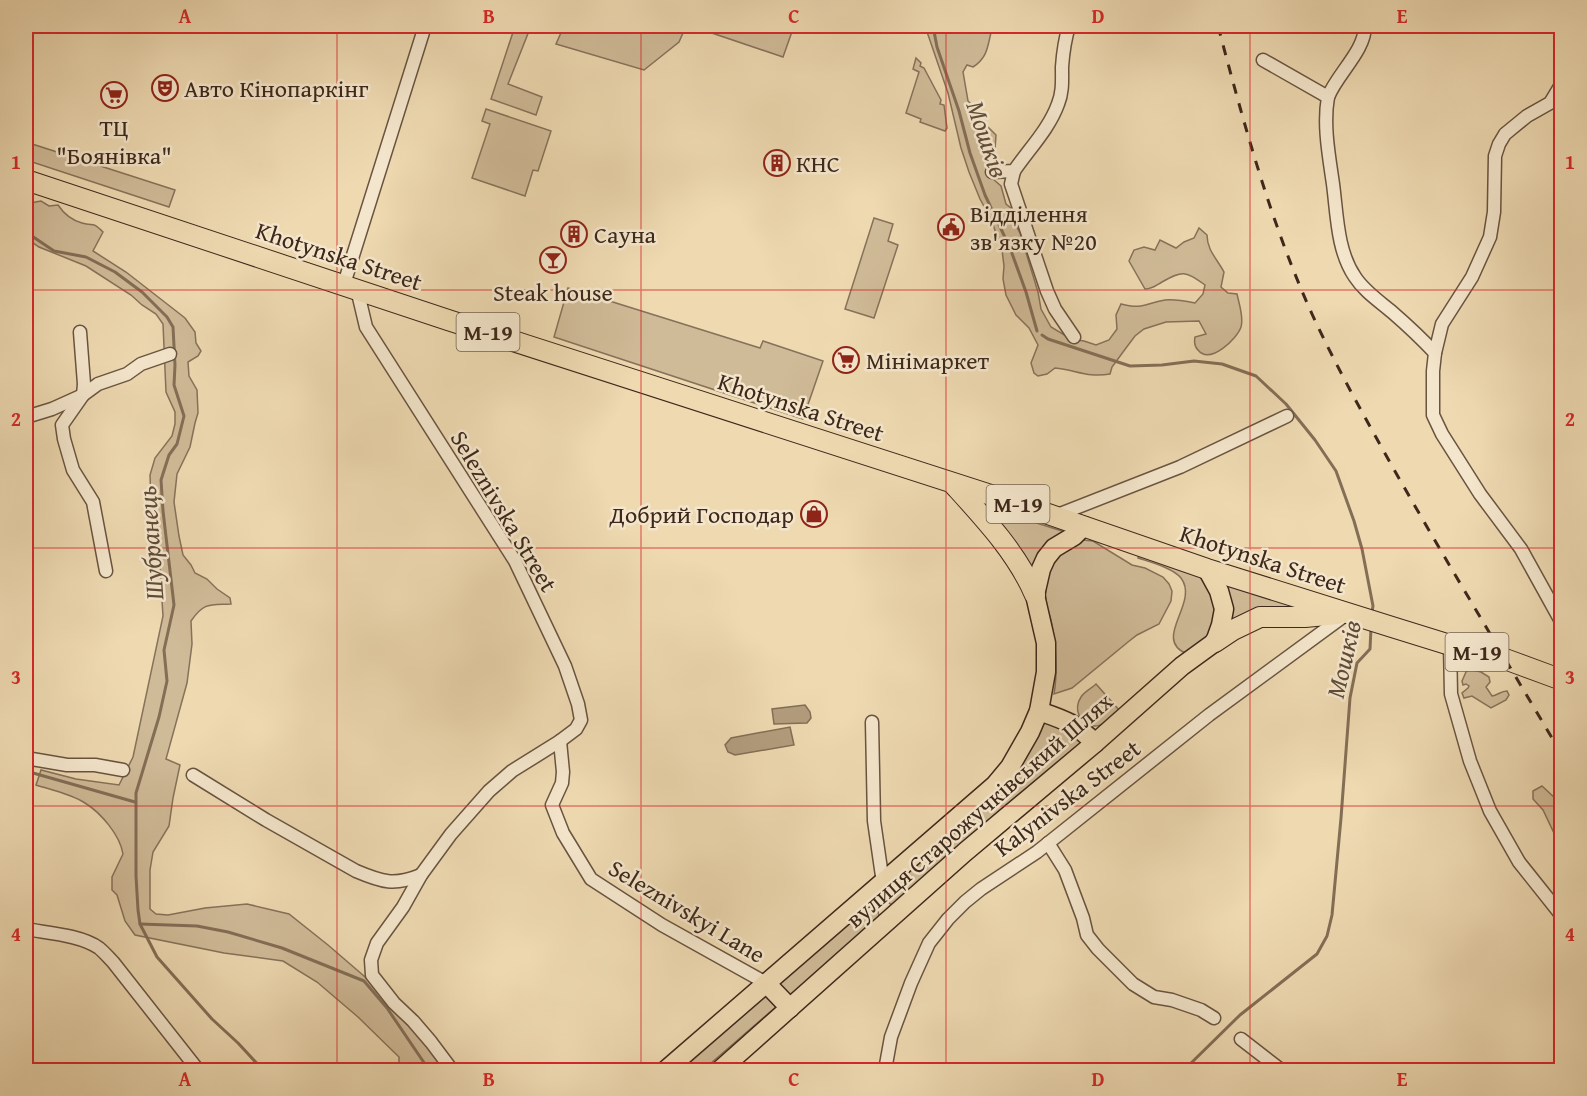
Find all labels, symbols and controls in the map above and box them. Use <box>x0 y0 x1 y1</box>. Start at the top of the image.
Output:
text: A <box>179 1 192 30</box>
text: B <box>483 1 495 30</box>
text: C <box>788 1 800 30</box>
text: D <box>1091 1 1105 30</box>
text: E <box>1397 1 1408 30</box>
place label: Авто Кінопаркінг <box>184 71 368 106</box>
theatre icon: Авто Кінопаркінг <box>150 73 180 103</box>
supermarket icon: ТЦ "Боянівка" <box>99 80 129 110</box>
water label: Мошків <box>957 95 1019 183</box>
place label: ТЦ "Боянівка" <box>56 110 172 173</box>
place label: КНС <box>796 146 840 181</box>
text: 1 <box>11 147 21 176</box>
text: 1 <box>1565 147 1575 176</box>
building icon: КНС <box>762 148 792 178</box>
place label: Відділення зв'язку №20 <box>970 196 1097 259</box>
public building icon: Відділення зв'язку №20 <box>936 212 966 242</box>
street label: Khotynska Street <box>251 213 427 300</box>
place label: Сауна <box>594 217 657 252</box>
building icon: Сауна <box>559 219 589 249</box>
bar icon: Steak house <box>538 245 568 275</box>
place label: Steak house <box>493 275 613 310</box>
road number: М-19 <box>456 313 520 351</box>
place label: Мінімаркет <box>866 343 990 378</box>
supermarket icon: Мінімаркет <box>831 345 861 375</box>
street label: Khotynska Street <box>713 364 889 451</box>
text: 2 <box>11 404 21 433</box>
text: 2 <box>1565 404 1575 433</box>
street label: Seleznivska Street <box>442 424 566 599</box>
water label: Шубранець <box>127 484 173 602</box>
road number: М-19 <box>986 485 1050 523</box>
place label: Добрий Господар <box>609 497 794 532</box>
shop icon: Добрий Господар <box>799 499 829 529</box>
street label: Khotynska Street <box>1175 516 1351 603</box>
water label: Мошків <box>1315 616 1371 702</box>
road number: М-19 <box>1446 633 1508 671</box>
text: 3 <box>11 662 21 691</box>
text: 3 <box>1565 662 1575 691</box>
street label: вулиця Старожучківський Шлях <box>838 684 1121 936</box>
street label: Kalynivska Street <box>986 731 1148 865</box>
street label: Seleznivskyi Lane <box>602 850 772 972</box>
text: 4 <box>11 919 21 948</box>
text: 4 <box>1565 919 1575 948</box>
text: A <box>179 1064 192 1093</box>
text: B <box>483 1064 495 1093</box>
text: C <box>788 1064 800 1093</box>
text: D <box>1091 1064 1105 1093</box>
text: E <box>1397 1064 1408 1093</box>

